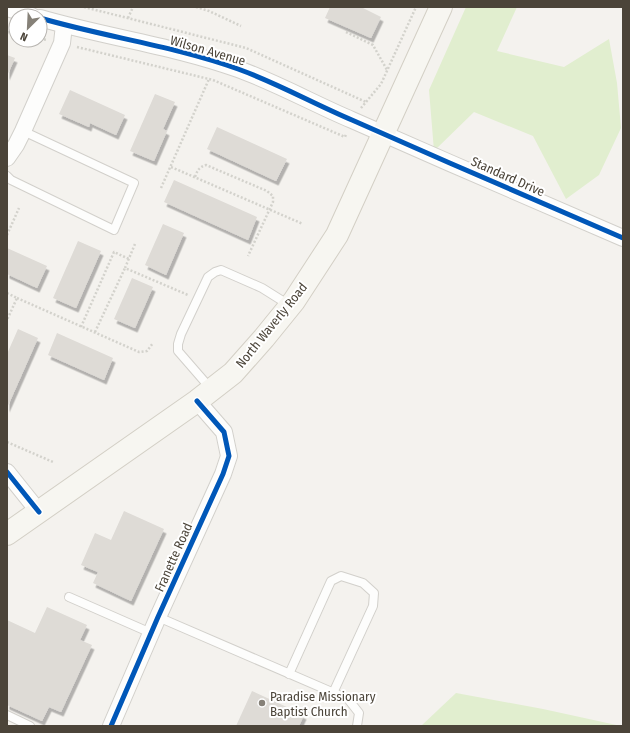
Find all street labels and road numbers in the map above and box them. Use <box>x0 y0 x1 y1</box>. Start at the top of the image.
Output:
street label: Wilson Avenue <box>168 33 247 68</box>
street label: Standard Drive <box>469 154 547 199</box>
street label: North Waverly Road <box>233 280 310 371</box>
street label: Franette Road <box>152 520 195 594</box>

